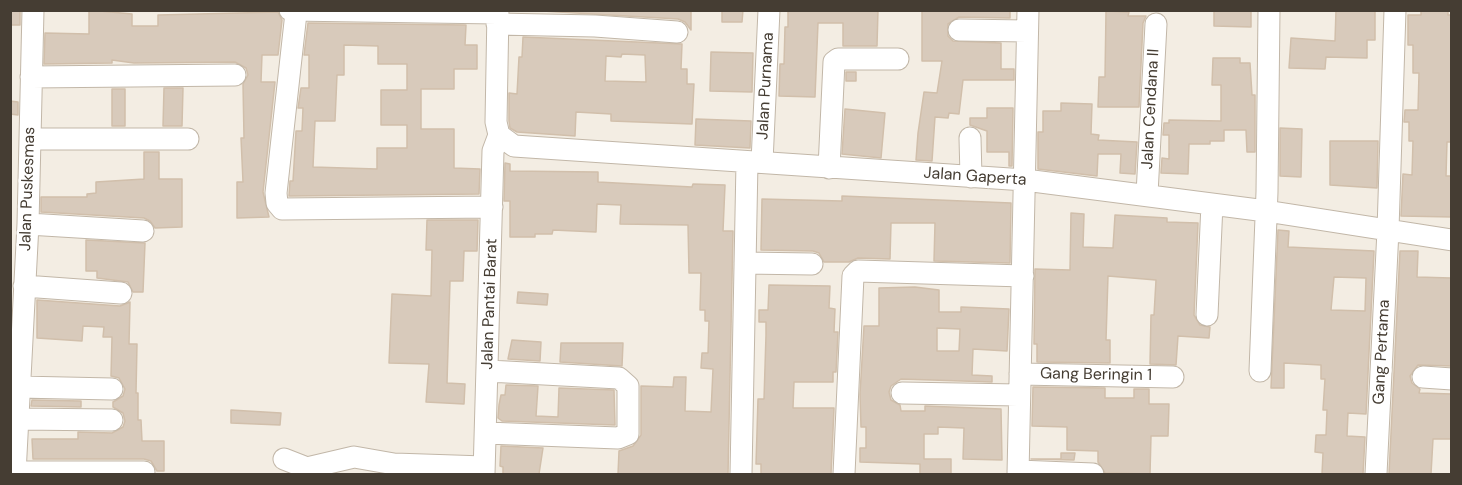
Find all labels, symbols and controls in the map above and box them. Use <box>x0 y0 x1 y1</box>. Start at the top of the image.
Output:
street label: Jalan Purnama <box>754 32 778 140</box>
street label: Jalan Cendana II <box>1138 48 1164 170</box>
street label: Jalan Puskesmas <box>16 126 40 252</box>
street label: Jalan Gaperta <box>923 164 1027 190</box>
street label: Jalan Pantai Barat <box>478 238 502 370</box>
street label: Gang Pertama <box>1370 299 1394 405</box>
street label: Gang Beringin 1 <box>1040 364 1152 386</box>

